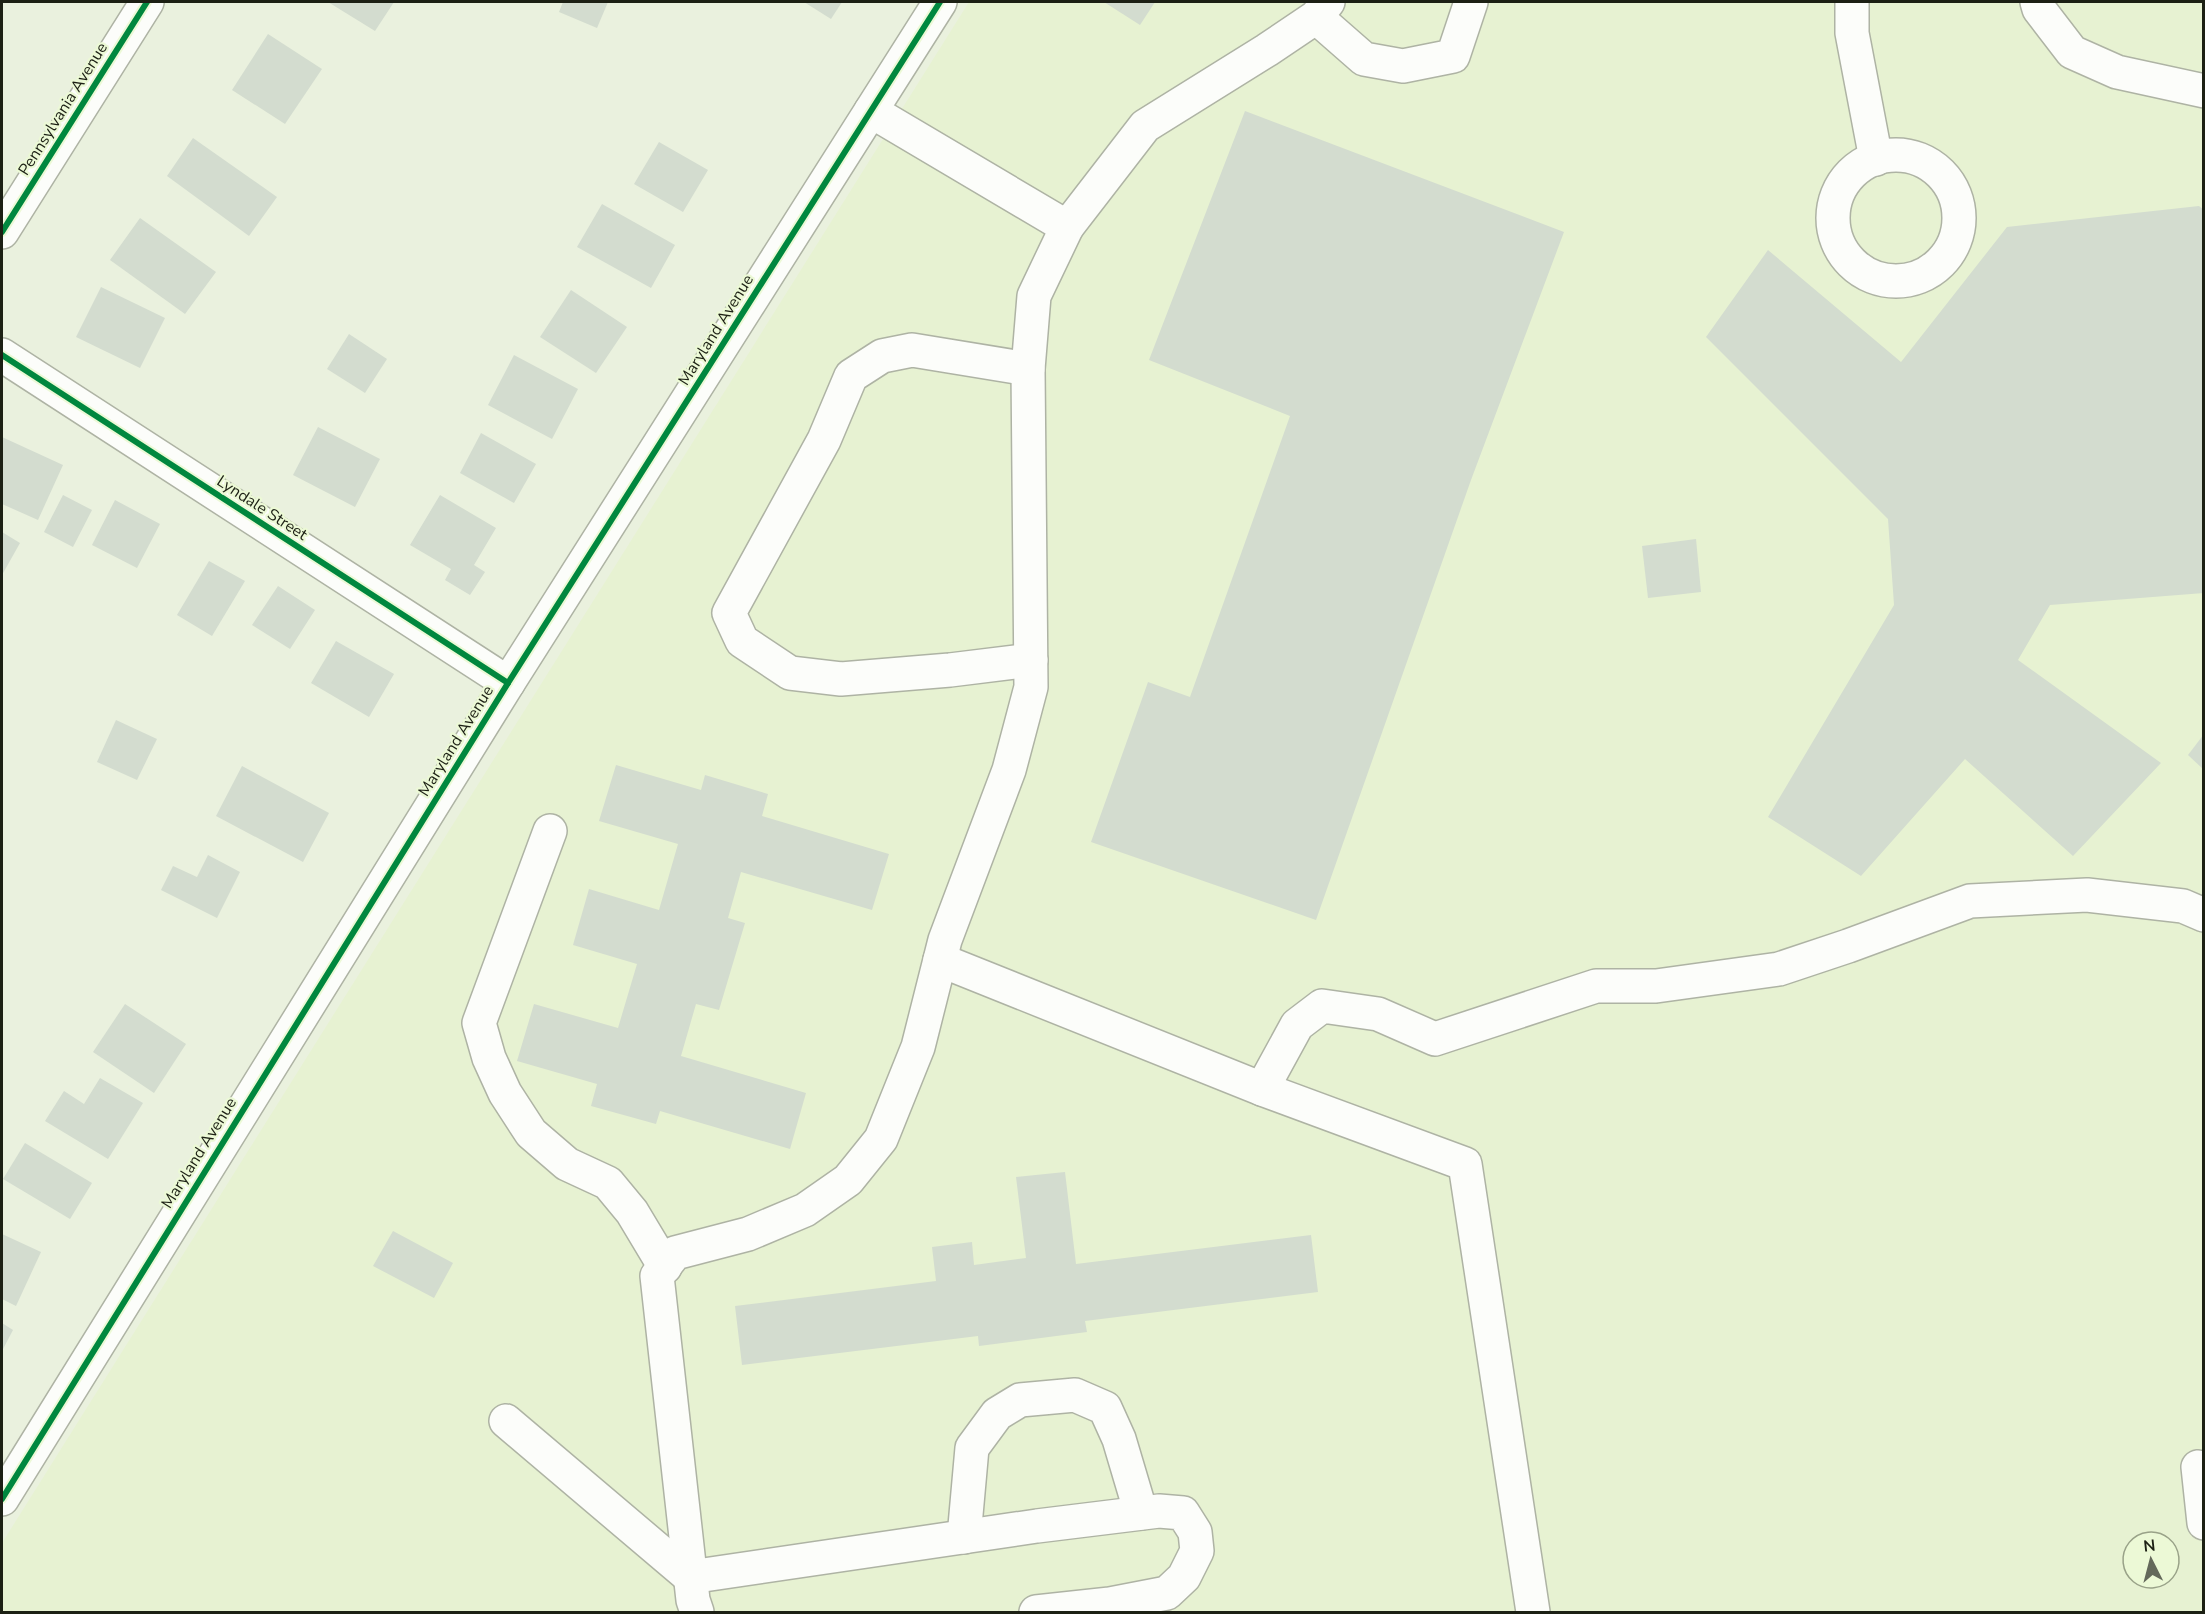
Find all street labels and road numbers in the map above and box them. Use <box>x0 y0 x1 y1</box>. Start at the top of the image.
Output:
street label: Pennsylvania Avenue <box>13 38 113 180</box>
street label: Maryland Avenue <box>673 270 759 390</box>
street label: Lyndale Street <box>212 470 312 546</box>
street label: Maryland Avenue <box>413 681 499 801</box>
street label: Maryland Avenue <box>156 1093 242 1213</box>

